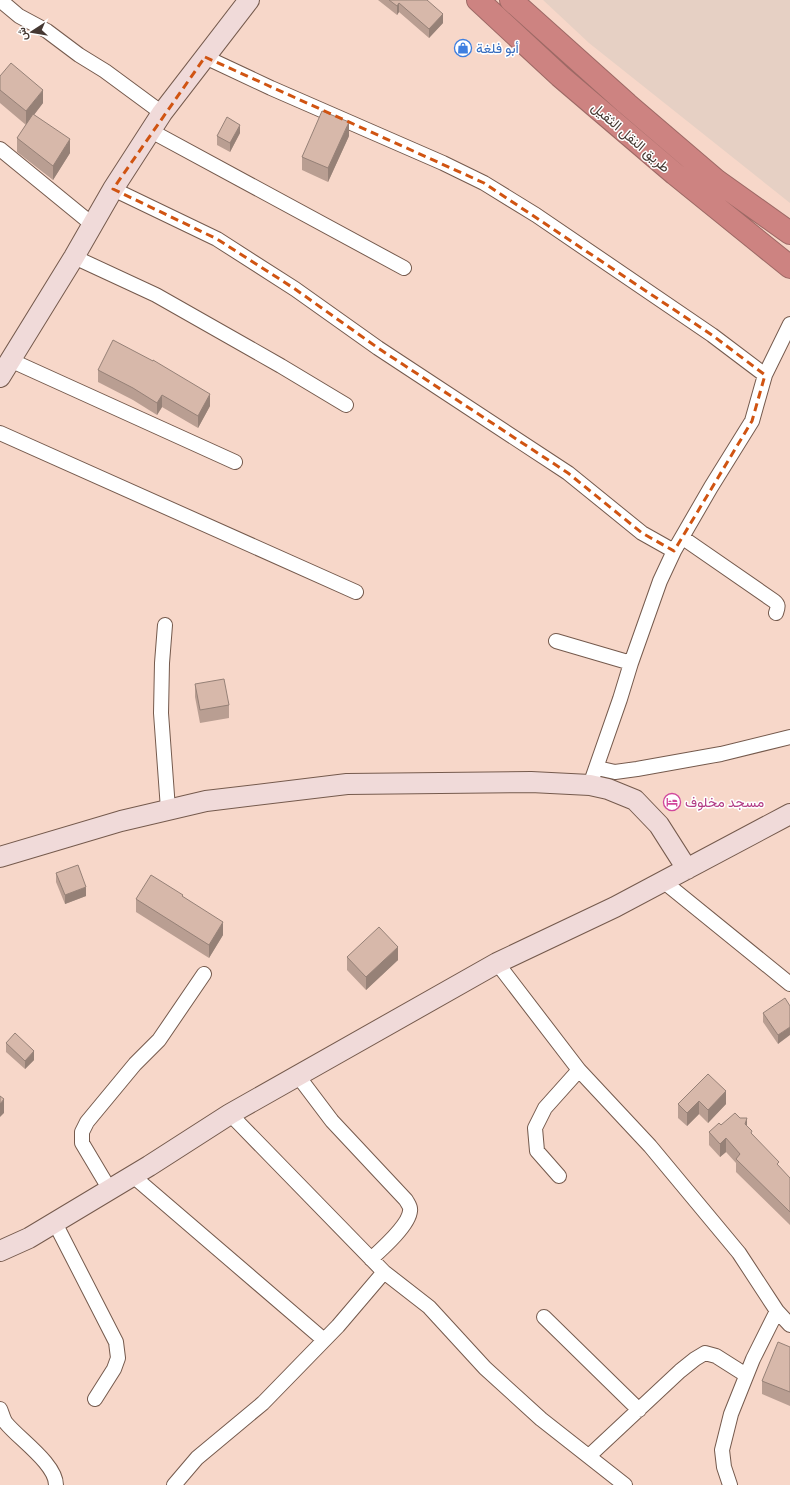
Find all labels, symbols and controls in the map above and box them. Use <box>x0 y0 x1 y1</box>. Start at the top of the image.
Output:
north arrow <box>12 12 52 52</box>
text: ش <box>13 26 31 42</box>
place label: أبو فلغة <box>476 37 519 58</box>
shop icon: أبو فلغة <box>453 38 473 58</box>
street label: طريق النقل الثقيل <box>587 96 675 177</box>
place label: مسجد مخلوف <box>685 791 764 812</box>
hotel icon: مسجد مخلوف <box>662 792 682 812</box>

